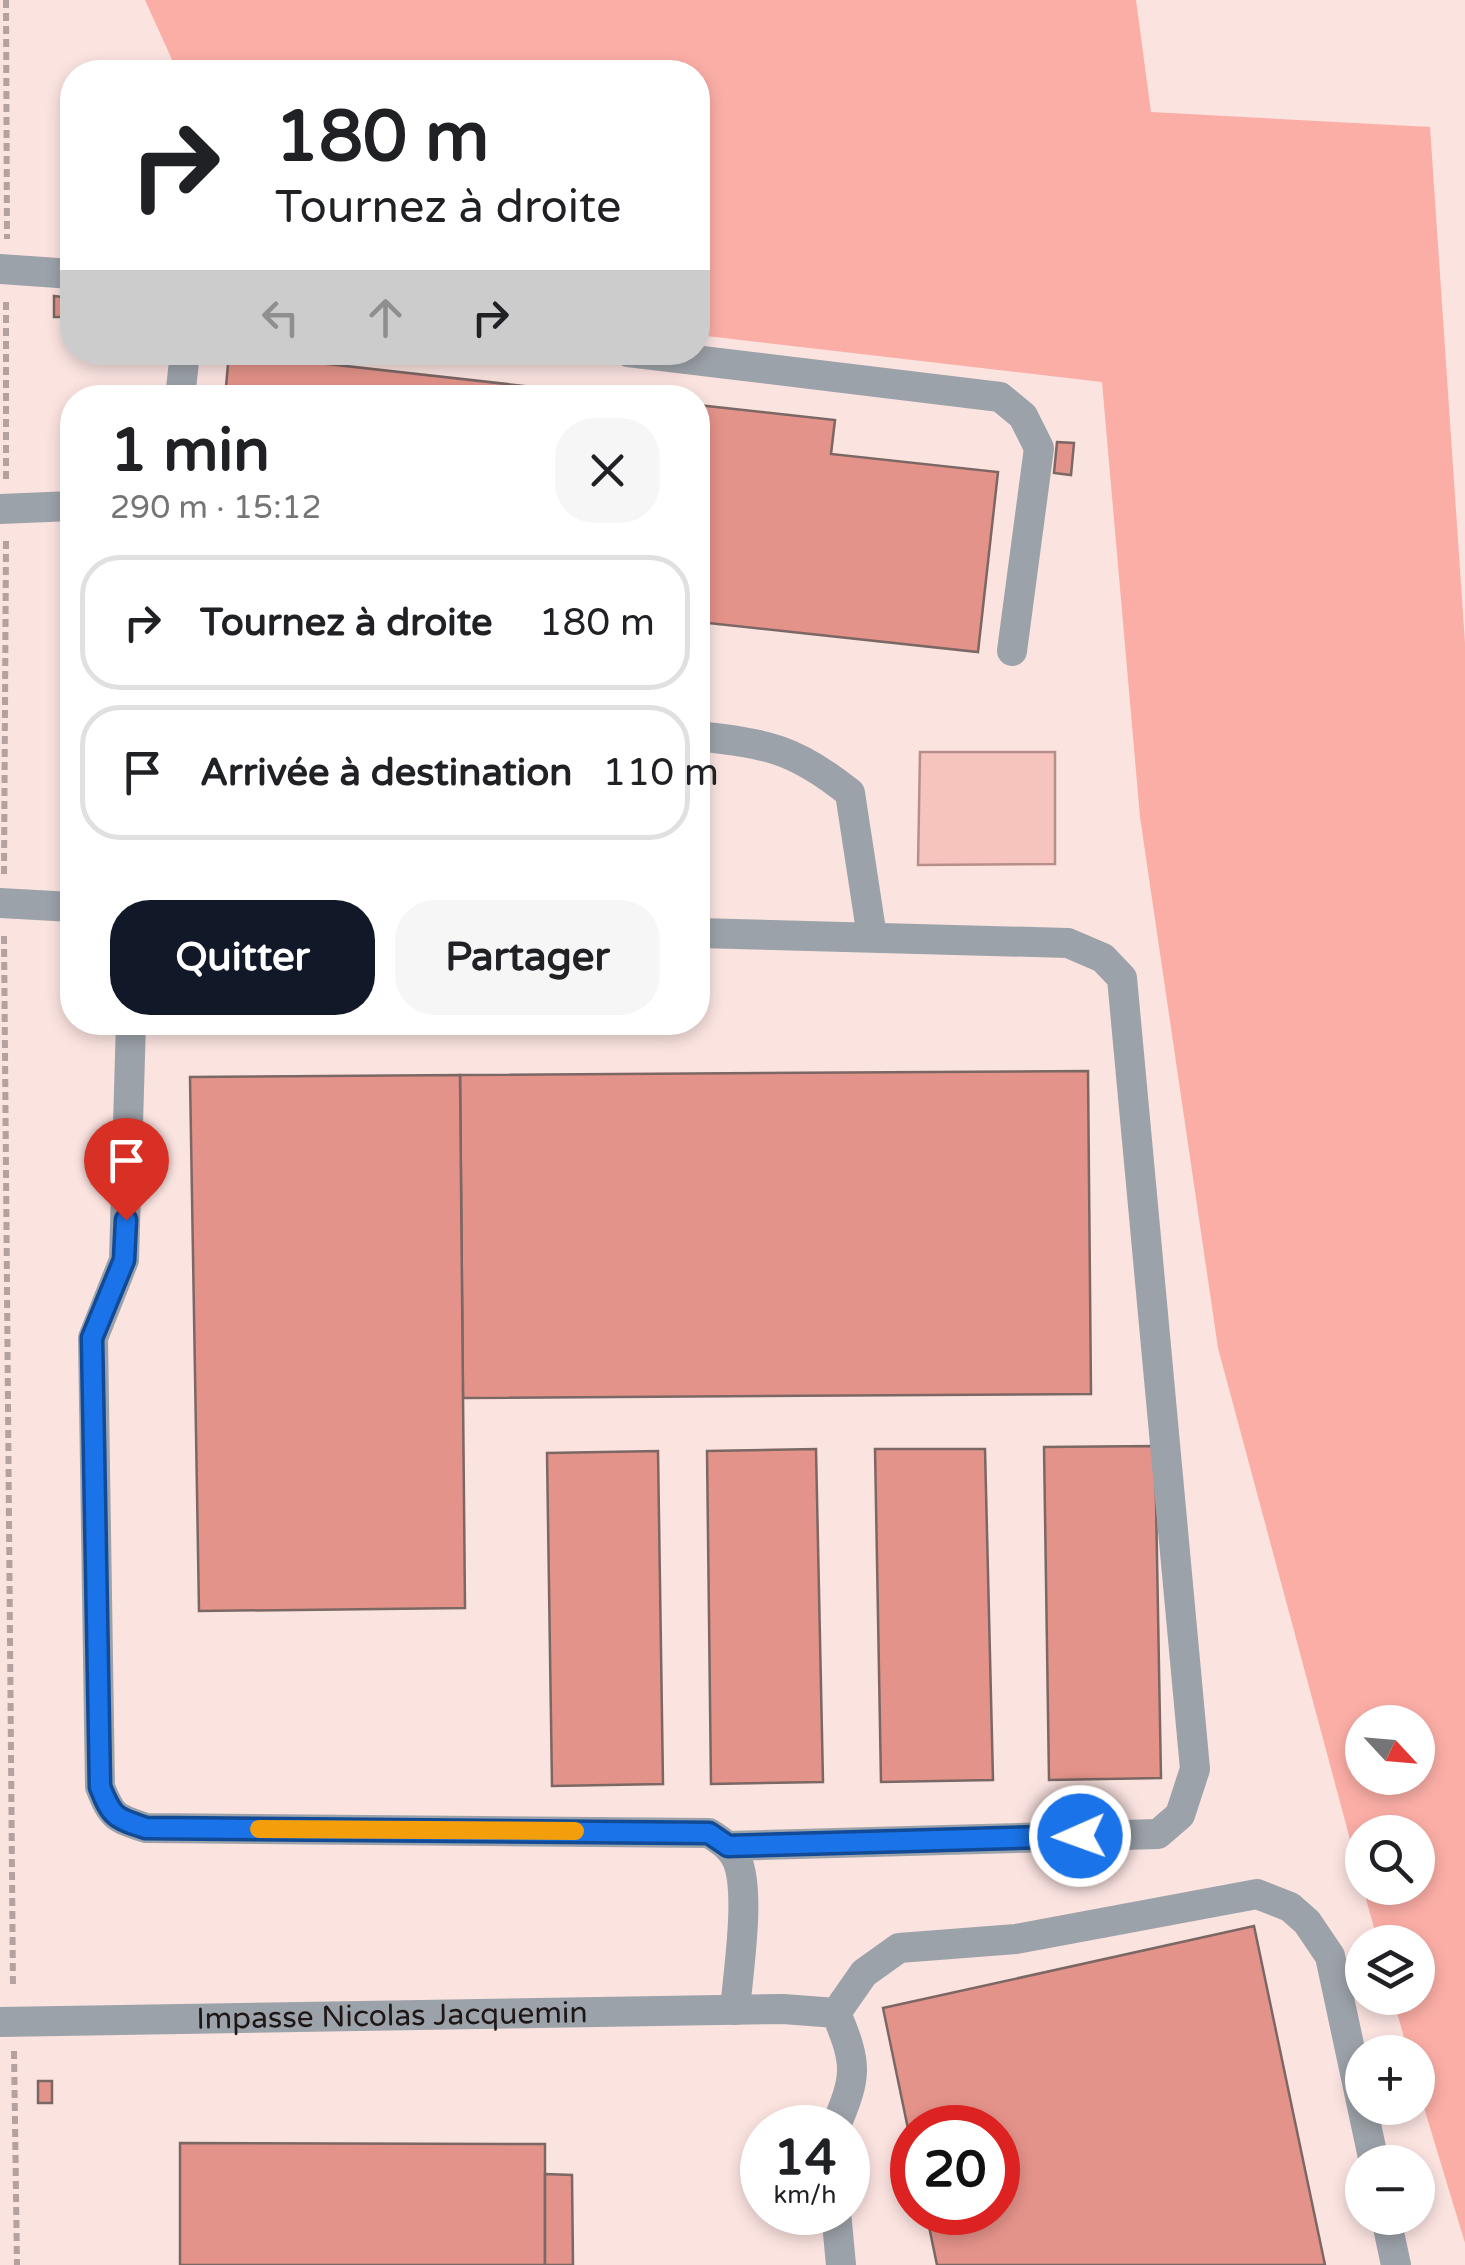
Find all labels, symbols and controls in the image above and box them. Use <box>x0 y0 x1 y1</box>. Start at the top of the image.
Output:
text: 180 m <box>275 96 489 180</box>
icon: right <box>110 100 240 230</box>
text: Tournez à droite <box>275 181 621 235</box>
icon: left <box>253 290 308 345</box>
icon: ahead <box>358 290 413 345</box>
icon: right <box>463 290 518 345</box>
text: 1 min <box>110 415 270 487</box>
button: close <box>555 418 660 523</box>
text: 290 m · 15:12 <box>110 489 322 527</box>
icon: right <box>115 595 170 650</box>
text: Tournez à droite <box>200 600 493 646</box>
text: 180 m <box>539 600 655 646</box>
icon: arrive <box>115 745 170 800</box>
text: Arrivée à destination <box>200 750 573 796</box>
text: 110 m <box>603 750 719 796</box>
button: Quitter <box>110 900 375 1015</box>
button: Partager <box>395 900 660 1015</box>
pin <box>84 1118 169 1221</box>
icon: arrive <box>99 1133 154 1188</box>
north arrow <box>1345 1705 1435 1795</box>
map controls <box>1345 1705 1435 2235</box>
position arrow <box>1028 1784 1132 1888</box>
button: search <box>1345 1815 1435 1905</box>
button: layers <box>1345 1925 1435 2015</box>
street label: Impasse Nicolas Jacquemin <box>196 1994 588 2038</box>
button: + <box>1345 2035 1435 2125</box>
speed limit sign: 20 <box>890 2105 1020 2235</box>
text: 14 <box>774 2128 836 2188</box>
button: − <box>1345 2145 1435 2235</box>
text: km/h <box>774 2180 836 2210</box>

